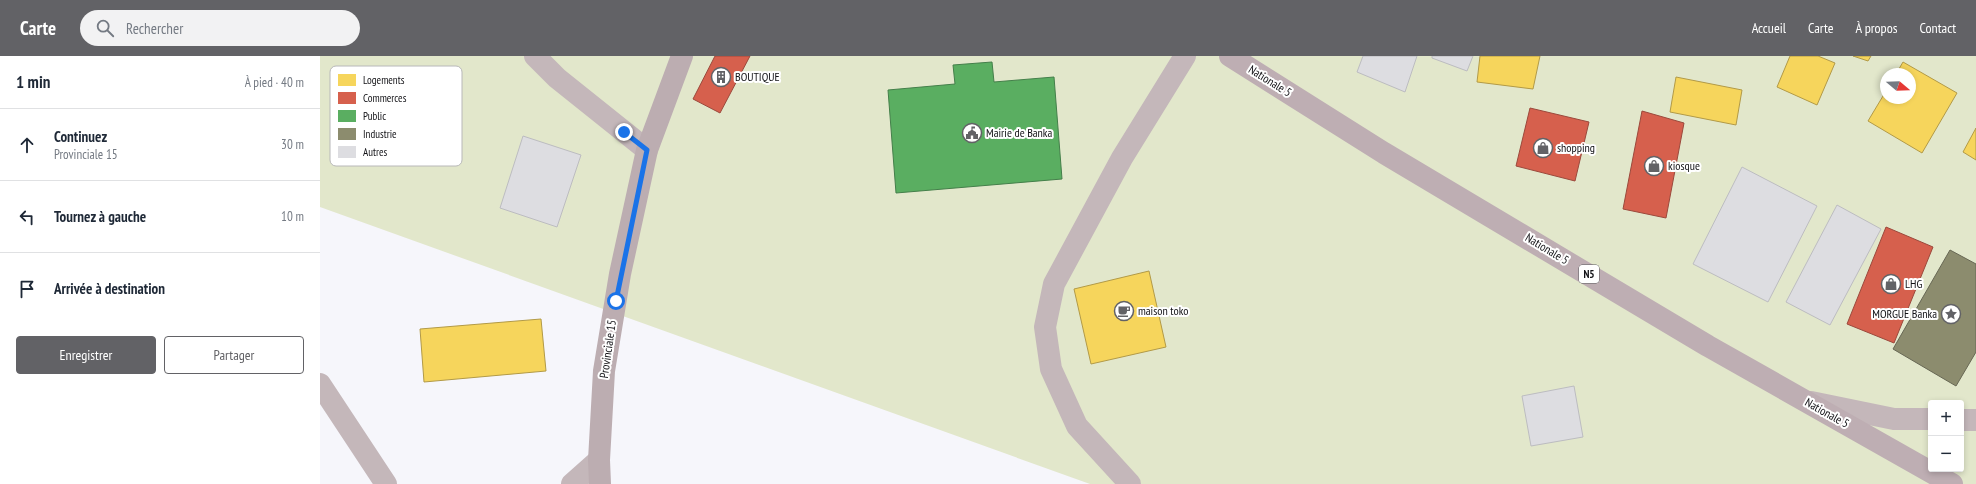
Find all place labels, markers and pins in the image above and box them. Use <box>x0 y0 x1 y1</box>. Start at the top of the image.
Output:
building icon: BOUTIQUE <box>710 66 732 88</box>
place label: BOUTIQUE <box>735 69 780 84</box>
public building icon: Mairie de Banka <box>961 122 983 144</box>
place label: Mairie de Banka <box>986 125 1053 140</box>
shop icon: shopping <box>1532 137 1554 159</box>
place label: shopping <box>1557 140 1595 155</box>
shop icon: kiosque <box>1643 155 1665 177</box>
place label: kiosque <box>1668 158 1700 173</box>
shop icon: LHG <box>1880 273 1902 295</box>
place label: LHG <box>1905 276 1922 291</box>
cafe icon: maison toko <box>1113 300 1135 322</box>
place label: maison toko <box>1138 303 1188 318</box>
place icon: MORGUE Banka <box>1940 303 1962 325</box>
place label: MORGUE Banka <box>1872 306 1937 321</box>

